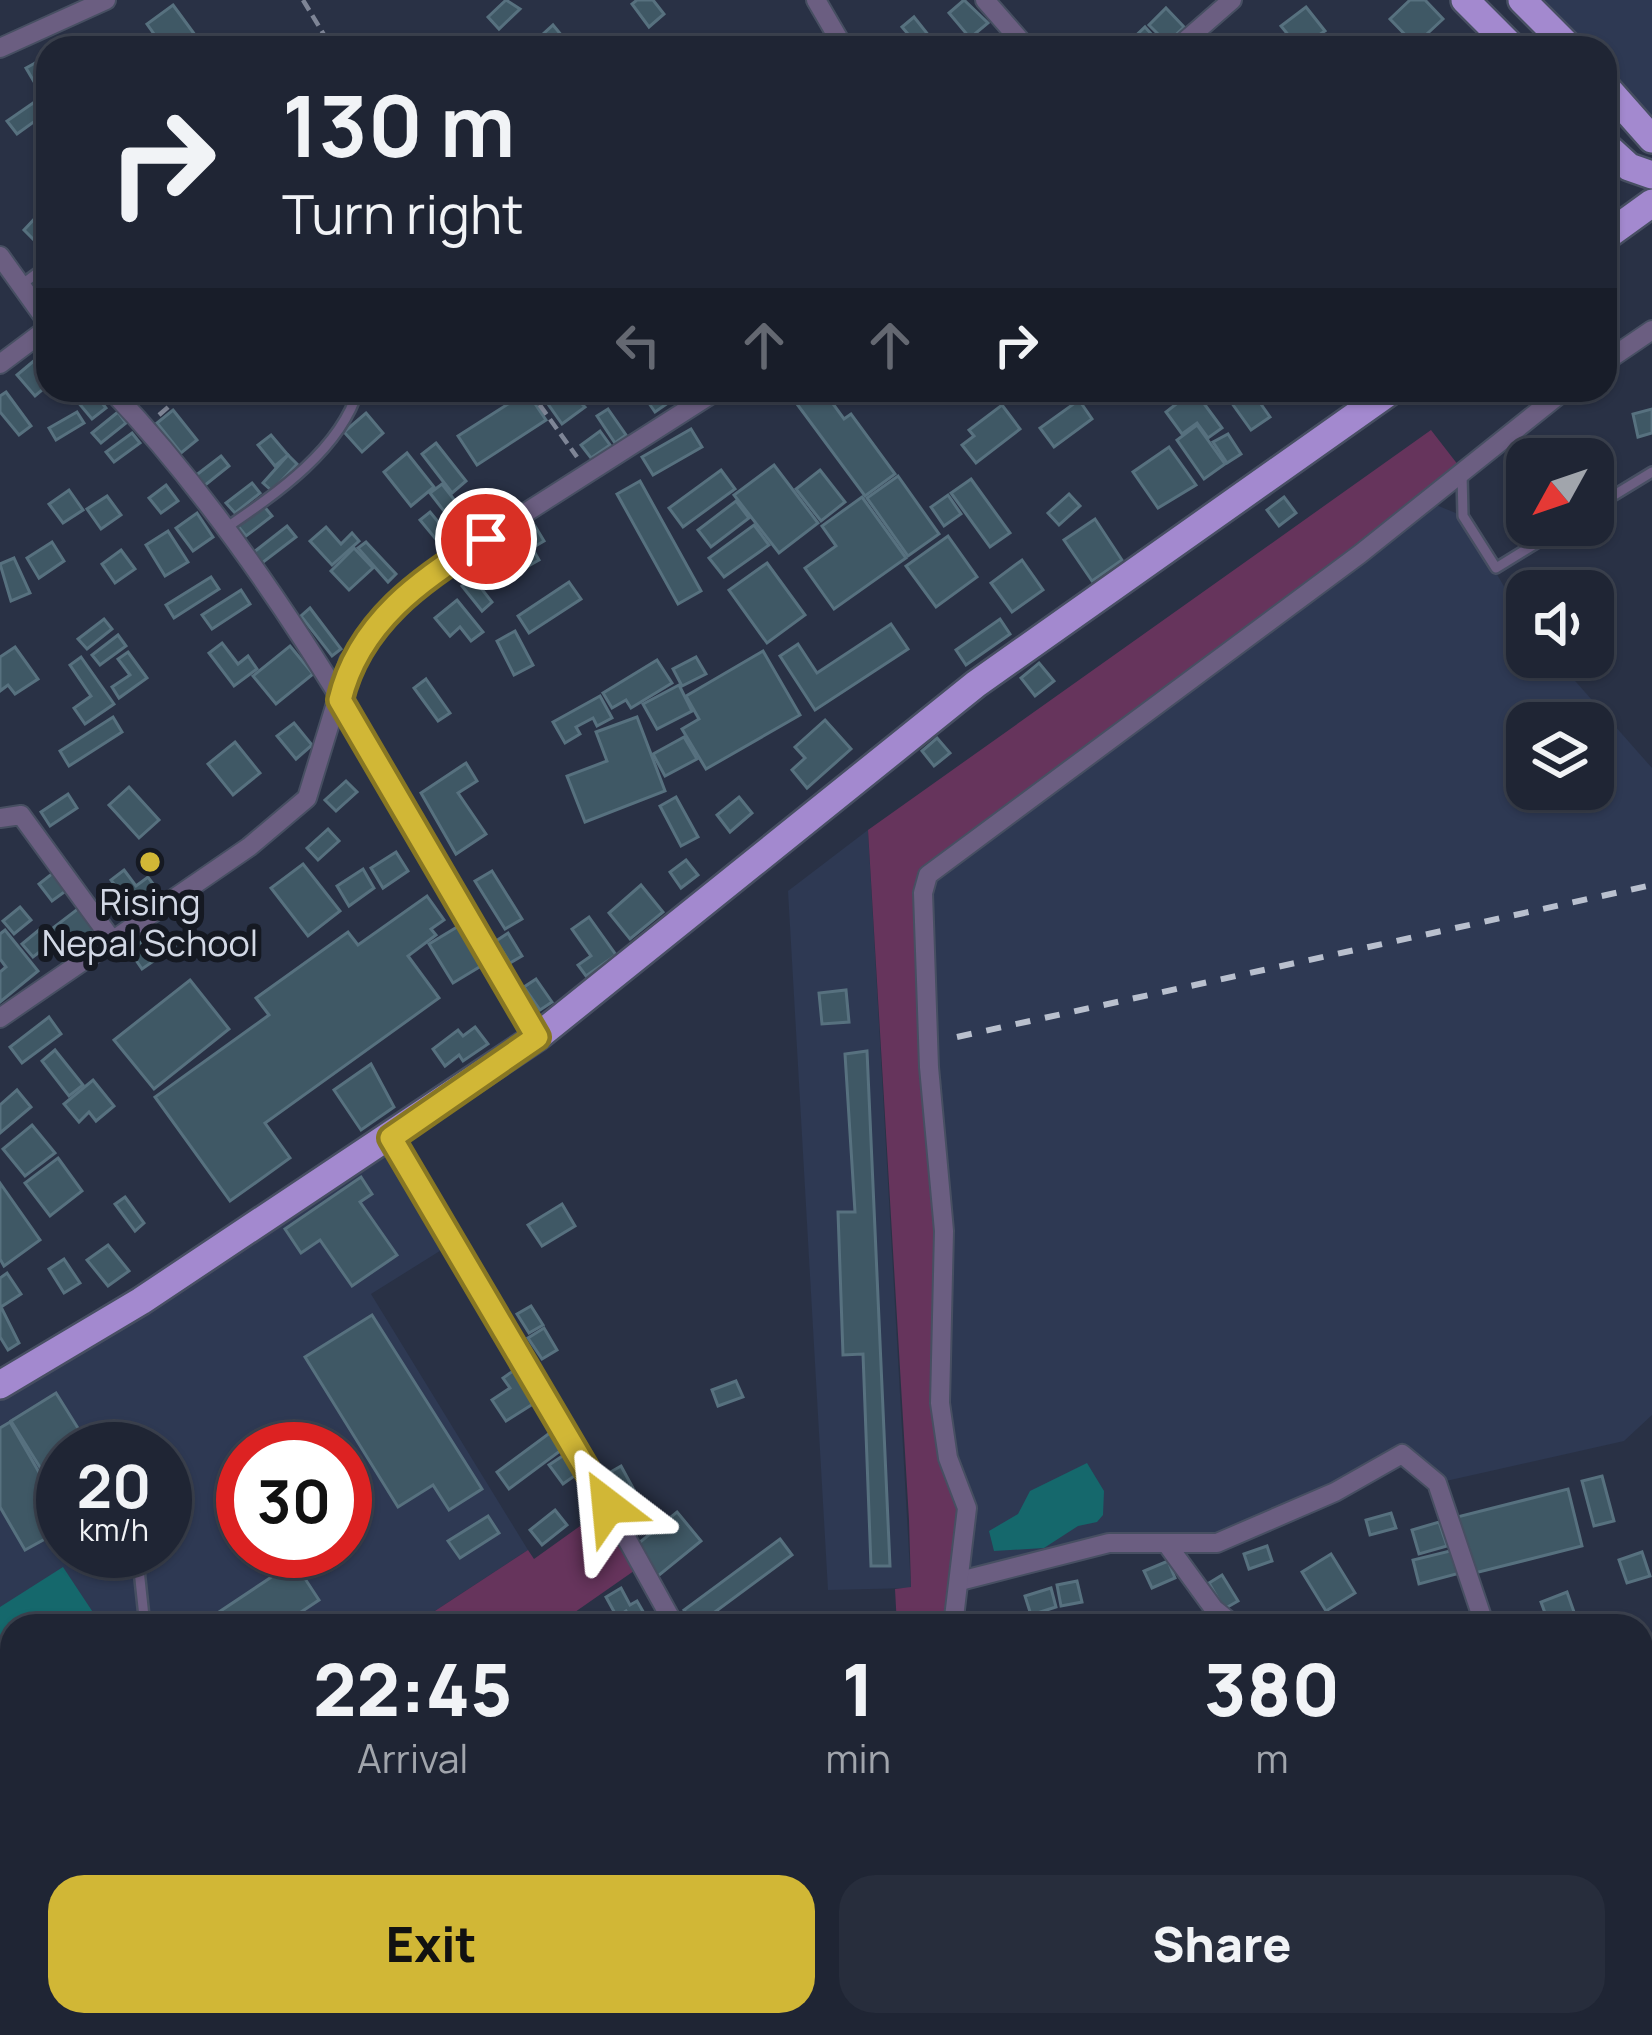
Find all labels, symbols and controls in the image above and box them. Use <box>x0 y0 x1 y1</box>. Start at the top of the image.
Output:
text: 130 m <box>282 67 515 182</box>
icon: right <box>84 84 240 240</box>
text: Turn right <box>282 176 524 250</box>
icon: left <box>605 312 671 378</box>
icon: ahead <box>731 312 797 378</box>
icon: ahead <box>857 312 923 378</box>
icon: right <box>983 312 1049 378</box>
north arrow <box>1506 438 1614 546</box>
map controls <box>1506 438 1614 810</box>
pin <box>435 488 537 590</box>
icon: arrive <box>453 506 519 572</box>
button: sound <box>1506 570 1614 678</box>
button: layers <box>1506 702 1614 810</box>
marker: Rising Nepal School <box>137 849 163 875</box>
place label: Rising Nepal School <box>42 877 258 967</box>
speed limit sign: 30 <box>216 1422 372 1578</box>
position arrow <box>545 1443 671 1569</box>
text: 20 <box>76 1444 152 1526</box>
text: km/h <box>79 1509 149 1550</box>
text: 22:45 <box>313 1639 512 1738</box>
text: 1 <box>842 1639 875 1738</box>
text: 380 <box>1204 1639 1340 1738</box>
text: Arrival <box>357 1731 468 1785</box>
text: min <box>826 1731 891 1785</box>
text: m <box>1255 1731 1288 1785</box>
button: Exit <box>48 1875 815 2013</box>
button: Share <box>839 1875 1605 2013</box>

